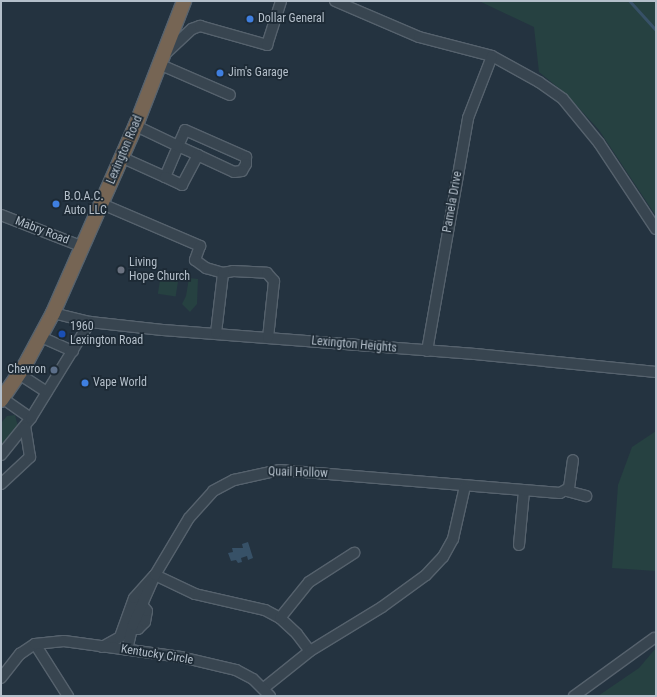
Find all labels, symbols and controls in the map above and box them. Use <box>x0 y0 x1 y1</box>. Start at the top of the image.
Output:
place label: Dollar General <box>258 12 325 26</box>
marker: Dollar General <box>245 14 255 24</box>
place label: Jim's Garage <box>228 66 288 80</box>
marker: Jim's Garage <box>215 68 225 78</box>
street label: Lexington Road <box>104 113 146 187</box>
street label: Pamela Drive <box>441 170 465 234</box>
place label: B.O.A.C. Auto LLC <box>64 190 107 218</box>
marker: B.O.A.C. Auto LLC <box>51 199 61 209</box>
street label: Mabry Road <box>13 214 71 248</box>
place label: Living Hope Church <box>129 256 190 284</box>
marker: Living Hope Church <box>116 265 126 275</box>
place label: 1960 Lexington Road <box>70 320 143 348</box>
marker: 1960 Lexington Road <box>57 329 67 339</box>
street label: Lexington Heights <box>311 334 397 356</box>
place label: Chevron <box>7 363 46 377</box>
marker: Chevron <box>49 365 59 375</box>
place label: Vape World <box>93 376 147 390</box>
marker: Vape World <box>80 378 90 388</box>
street label: Quail Hollow <box>268 465 328 481</box>
street label: Kentucky Circle <box>120 642 194 668</box>

